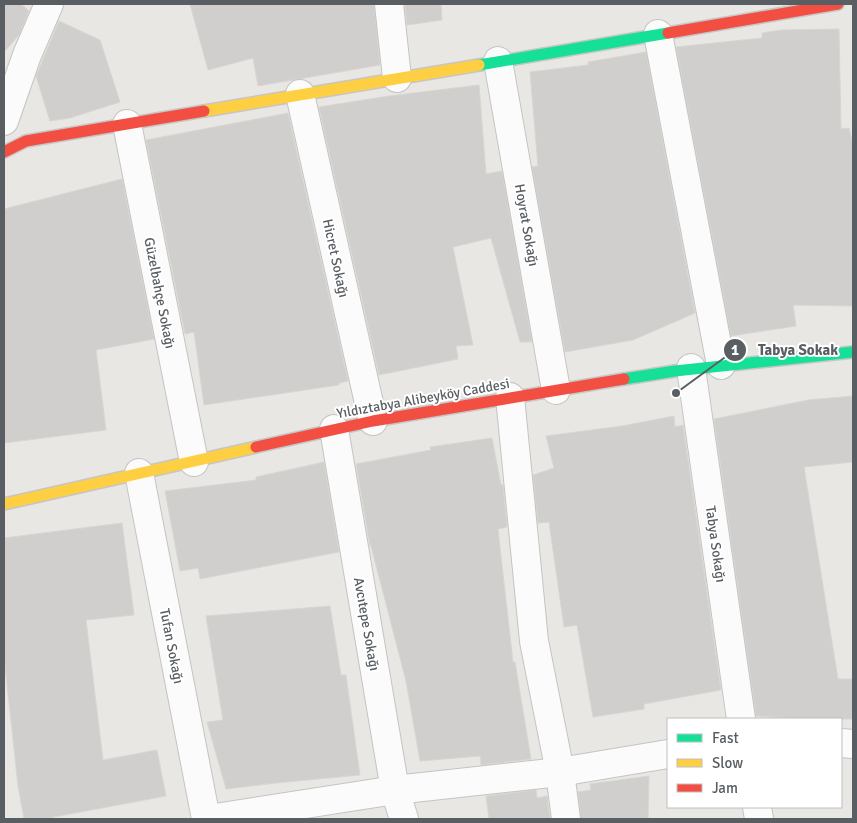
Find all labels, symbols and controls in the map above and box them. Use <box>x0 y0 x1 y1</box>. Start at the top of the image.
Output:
street label: Hoyrat Sokağı <box>511 183 542 268</box>
street label: Hicret Sokağı <box>319 217 352 299</box>
street label: Güzelbahçe Sokağı <box>140 236 179 350</box>
callout: Tabya Sokak <box>723 335 848 365</box>
text: 1 <box>731 341 739 359</box>
text: Tabya Sokak <box>758 341 838 359</box>
street label: Yıldıztabya Alibeyköy Caddesi <box>335 375 511 422</box>
street label: Tabya Sokağı <box>702 505 729 583</box>
street label: Avcıtepe Sokağı <box>350 576 383 672</box>
street label: Tufan Sokağı <box>156 607 187 685</box>
legend <box>667 718 842 808</box>
text: Fast <box>712 729 739 747</box>
text: Slow <box>712 754 743 772</box>
text: Jam <box>712 779 738 797</box>

